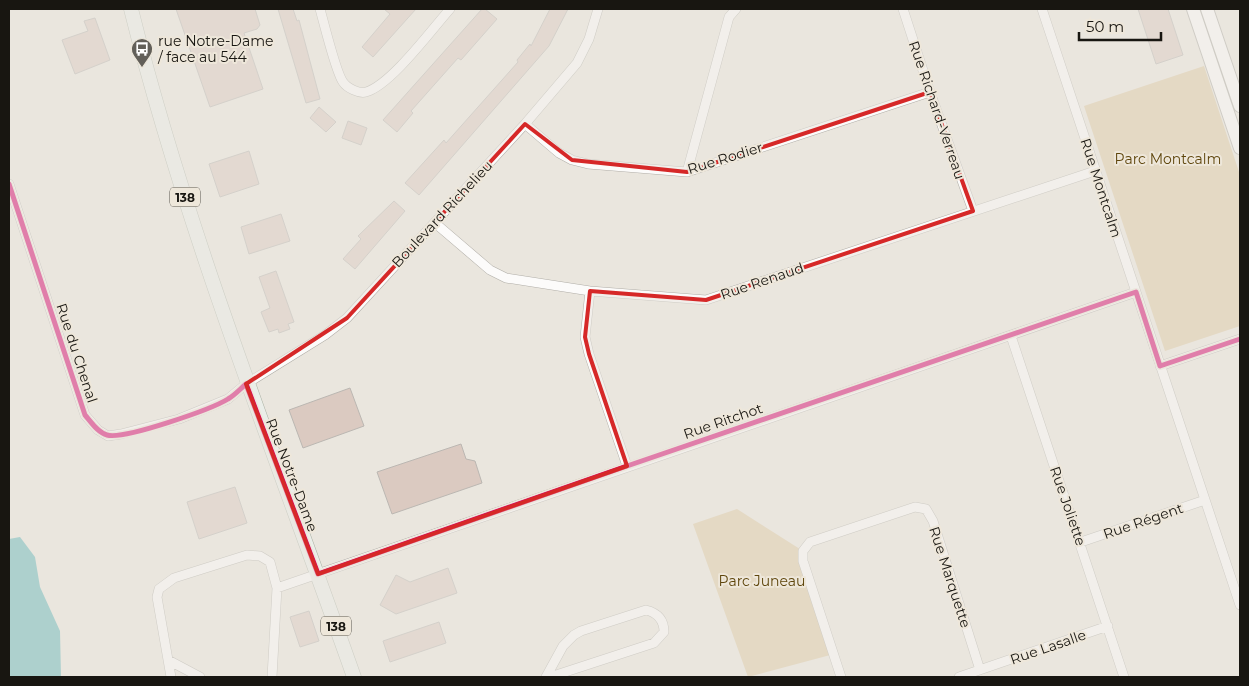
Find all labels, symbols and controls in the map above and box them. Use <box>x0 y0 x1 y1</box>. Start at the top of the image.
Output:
scale bar <box>1079 10 1162 42</box>
text: 50 m <box>1086 17 1124 36</box>
place label: rue Notre-Dame / face au 544 <box>157 32 274 66</box>
bus stop icon: rue Notre-Dame / face au 544 <box>130 37 154 68</box>
street label: Rue Richard-Verreau <box>905 38 969 182</box>
street label: Rue Montcalm <box>1076 136 1126 240</box>
street label: Rue Rodier <box>685 138 765 178</box>
park label: Parc Montcalm <box>1115 150 1221 168</box>
street label: Boulevard Richelieu <box>388 157 496 271</box>
road number: 138 <box>170 188 200 206</box>
street label: Rue Renaud <box>718 258 806 304</box>
street label: Rue du Chenal <box>52 301 102 405</box>
street label: Rue Ritchot <box>681 399 765 443</box>
street label: Rue Notre-Dame <box>262 416 322 534</box>
street label: Rue Joliette <box>1046 464 1090 548</box>
street label: Rue Régent <box>1101 499 1186 543</box>
street label: Rue Marquette <box>925 524 975 630</box>
park label: Parc Juneau <box>719 572 805 590</box>
road number: 138 <box>321 616 351 636</box>
street label: Rue Lasalle <box>1008 626 1088 668</box>

